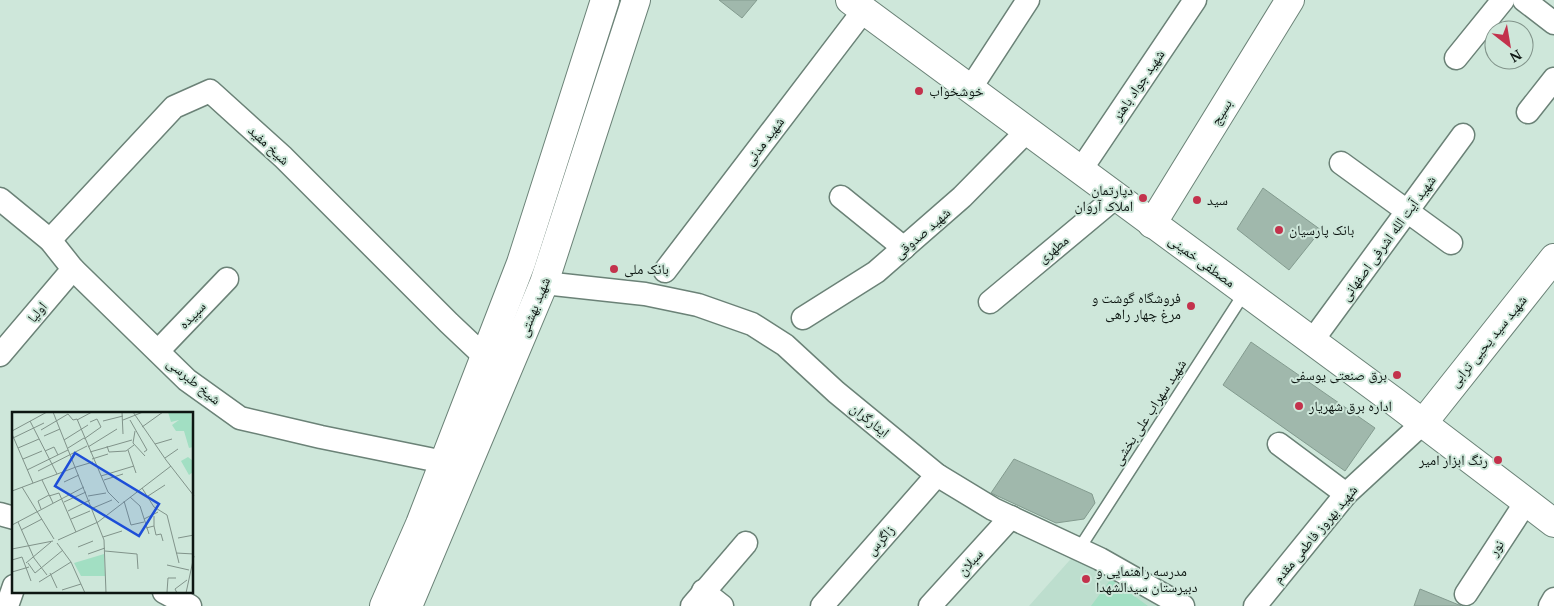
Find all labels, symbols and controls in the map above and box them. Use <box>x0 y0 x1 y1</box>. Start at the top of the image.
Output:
north arrow <box>1484 20 1534 70</box>
street label: شهید جواد باهنر <box>1106 45 1168 125</box>
text: N <box>1506 46 1525 68</box>
place label: خوشخواب <box>929 81 984 100</box>
marker: خوشخواب <box>913 85 925 97</box>
street label: بسیج <box>1205 95 1237 129</box>
street label: شهید مدنی <box>739 113 788 169</box>
street label: شیخ مفید <box>244 120 294 170</box>
street label: شهید آیت الله اشرفی اصفهانی <box>1335 171 1440 304</box>
place label: دپارتمان املاک آروان <box>1074 180 1133 215</box>
place label: سید <box>1207 190 1228 209</box>
marker: دپارتمان املاک آروان <box>1137 192 1149 204</box>
marker: سید <box>1191 194 1203 206</box>
street label: شهید صدوقی <box>889 203 954 263</box>
place label: بانک پارسیان <box>1289 220 1354 239</box>
marker: بانک پارسیان <box>1273 224 1285 236</box>
street label: مطهری <box>1033 230 1072 267</box>
street label: مصطفی خمینی <box>1165 230 1239 291</box>
place label: بانک ملی <box>624 259 669 278</box>
marker: بانک ملی <box>608 263 620 275</box>
street label: شهید بهشتی <box>513 274 554 339</box>
place label: فروشگاه گوشت و مرغ چهار راهی <box>1092 288 1181 324</box>
street label: شهید سید یحیی ترابی <box>1445 291 1531 391</box>
street label: اولیا <box>22 297 51 326</box>
street label: سپیده <box>174 297 210 333</box>
marker: فروشگاه گوشت و مرغ چهار راهی <box>1185 300 1197 312</box>
street label: شیخ طبرسی <box>163 353 225 409</box>
street label: شهید سهراب علی بخشی <box>1107 355 1190 468</box>
place label: برق صنعتی یوسفی <box>1290 365 1387 384</box>
marker: برق صنعتی یوسفی <box>1391 369 1403 381</box>
place label: اداره برق شهریار <box>1308 396 1392 415</box>
street label: ایثارگران <box>847 398 894 441</box>
marker: اداره برق شهریار <box>1293 400 1305 412</box>
inset map <box>12 412 194 594</box>
place label: رنگ ابزار امیر <box>1418 450 1488 469</box>
marker: رنگ ابزار امیر <box>1492 454 1504 466</box>
street label: شهید بهروز فاطمی مقدم <box>1268 481 1362 587</box>
street label: زاگرس <box>861 520 898 559</box>
street label: نور <box>1483 536 1508 560</box>
street label: سبلان <box>952 544 987 579</box>
place label: مدرسه راهنمایی و دبیرستان سیدالشهدا <box>1096 561 1198 596</box>
marker: مدرسه راهنمایی و دبیرستان سیدالشهدا <box>1080 573 1092 585</box>

